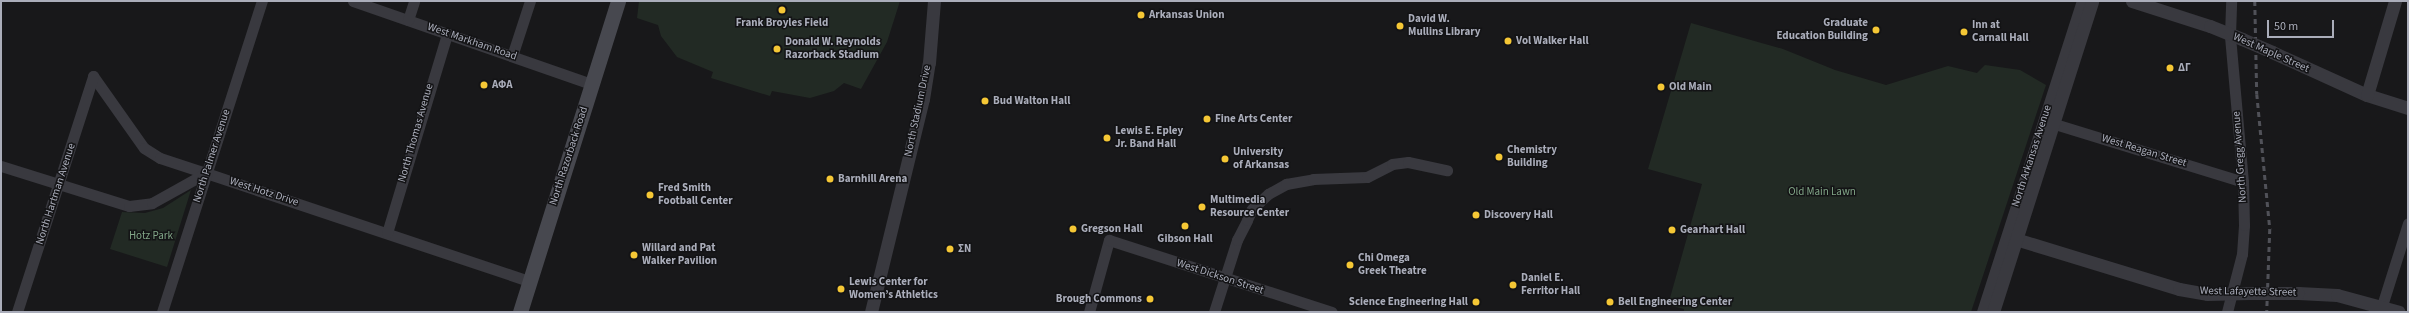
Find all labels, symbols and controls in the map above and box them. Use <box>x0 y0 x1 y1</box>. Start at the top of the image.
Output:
marker: Frank Broyles Field <box>777 5 787 15</box>
place label: Arkansas Union <box>1149 8 1224 22</box>
marker: Arkansas Union <box>1136 10 1146 20</box>
scale bar <box>2269 12 2336 38</box>
place label: David W. Mullins Library <box>1408 13 1480 39</box>
place label: Frank Broyles Field <box>736 16 828 30</box>
place label: Graduate Education Building <box>1776 17 1868 43</box>
text: 50 m <box>2274 18 2298 35</box>
place label: Inn at Carnall Hall <box>1972 19 2029 45</box>
street label: West Markham Road <box>426 21 518 63</box>
marker: David W. Mullins Library <box>1395 21 1405 31</box>
marker: Graduate Education Building <box>1871 25 1881 35</box>
marker: Inn at Carnall Hall <box>1959 27 1969 37</box>
street label: West Maple Street <box>2231 30 2311 76</box>
place label: Vol Walker Hall <box>1516 34 1589 48</box>
place label: Donald W. Reynolds Razorback Stadium <box>785 36 881 62</box>
marker: Vol Walker Hall <box>1503 36 1513 46</box>
marker: Donald W. Reynolds Razorback Stadium <box>772 44 782 54</box>
place label: ΔΓ <box>2178 61 2191 75</box>
marker: ΔΓ <box>2165 63 2175 73</box>
street label: North Stadium Drive <box>902 64 934 158</box>
place label: ΑΦΑ <box>492 78 513 92</box>
marker: ΑΦΑ <box>479 80 489 90</box>
place label: Old Main <box>1669 80 1712 94</box>
street label: North Thomas Avenue <box>396 82 436 184</box>
marker: Old Main <box>1656 82 1666 92</box>
place label: Bud Walton Hall <box>993 94 1070 108</box>
marker: Bud Walton Hall <box>980 96 990 106</box>
street label: North Arkansas Avenue <box>2009 103 2055 209</box>
street label: North Razorback Road <box>547 105 591 207</box>
street label: North Palmer Avenue <box>191 108 233 204</box>
street label: North Gregg Avenue <box>2230 111 2250 203</box>
place label: Fine Arts Center <box>1215 112 1292 126</box>
marker: Fine Arts Center <box>1202 114 1212 124</box>
place label: Lewis E. Epley Jr. Band Hall <box>1115 125 1183 151</box>
street label: West Reagan Street <box>2100 132 2188 170</box>
marker: Lewis E. Epley Jr. Band Hall <box>1102 133 1112 143</box>
street label: North Hartman Avenue <box>33 142 79 246</box>
place label: Chemistry Building <box>1507 144 1557 170</box>
place label: University of Arkansas <box>1233 146 1289 172</box>
marker: Chemistry Building <box>1494 152 1504 162</box>
marker: University of Arkansas <box>1220 154 1230 164</box>
place label: Barnhill Arena <box>838 172 907 186</box>
marker: Barnhill Arena <box>825 174 835 184</box>
street label: West Hotz Drive <box>228 175 300 209</box>
place label: Fred Smith Football Center <box>658 182 733 208</box>
park label: Old Main Lawn <box>1788 185 1856 199</box>
marker: Fred Smith Football Center <box>645 190 655 200</box>
place label: Multimedia Resource Center <box>1210 194 1289 220</box>
marker: Multimedia Resource Center <box>1197 202 1207 212</box>
place label: Discovery Hall <box>1484 208 1553 222</box>
marker: Discovery Hall <box>1471 210 1481 220</box>
marker: Gibson Hall <box>1180 221 1190 231</box>
place label: Gregson Hall <box>1081 222 1143 236</box>
place label: Gearhart Hall <box>1680 223 1745 237</box>
marker: Gregson Hall <box>1068 224 1078 234</box>
marker: Gearhart Hall <box>1667 225 1677 235</box>
park label: Hotz Park <box>129 229 173 243</box>
place label: Gibson Hall <box>1157 232 1213 246</box>
place label: Willard and Pat Walker Pavilion <box>642 242 717 268</box>
place label: ΣΝ <box>958 242 971 256</box>
marker: ΣΝ <box>945 244 955 254</box>
marker: Willard and Pat Walker Pavilion <box>629 250 639 260</box>
place label: Chi Omega Greek Theatre <box>1358 252 1427 278</box>
street label: West Dickson Street <box>1175 257 1265 297</box>
marker: Chi Omega Greek Theatre <box>1345 260 1355 270</box>
place label: Daniel E. Ferritor Hall <box>1521 272 1580 298</box>
place label: Lewis Center for Women’s Athletics <box>849 276 938 302</box>
marker: Daniel E. Ferritor Hall <box>1508 280 1518 290</box>
marker: Lewis Center for Women’s Athletics <box>836 284 846 294</box>
street label: West Lafayette Street <box>2200 285 2296 299</box>
place label: Brough Commons <box>1056 292 1142 306</box>
marker: Brough Commons <box>1145 294 1155 304</box>
place label: Science Engineering Hall <box>1349 295 1468 309</box>
place label: Bell Engineering Center <box>1618 295 1732 309</box>
marker: Science Engineering Hall <box>1471 297 1481 307</box>
marker: Bell Engineering Center <box>1605 297 1615 307</box>

